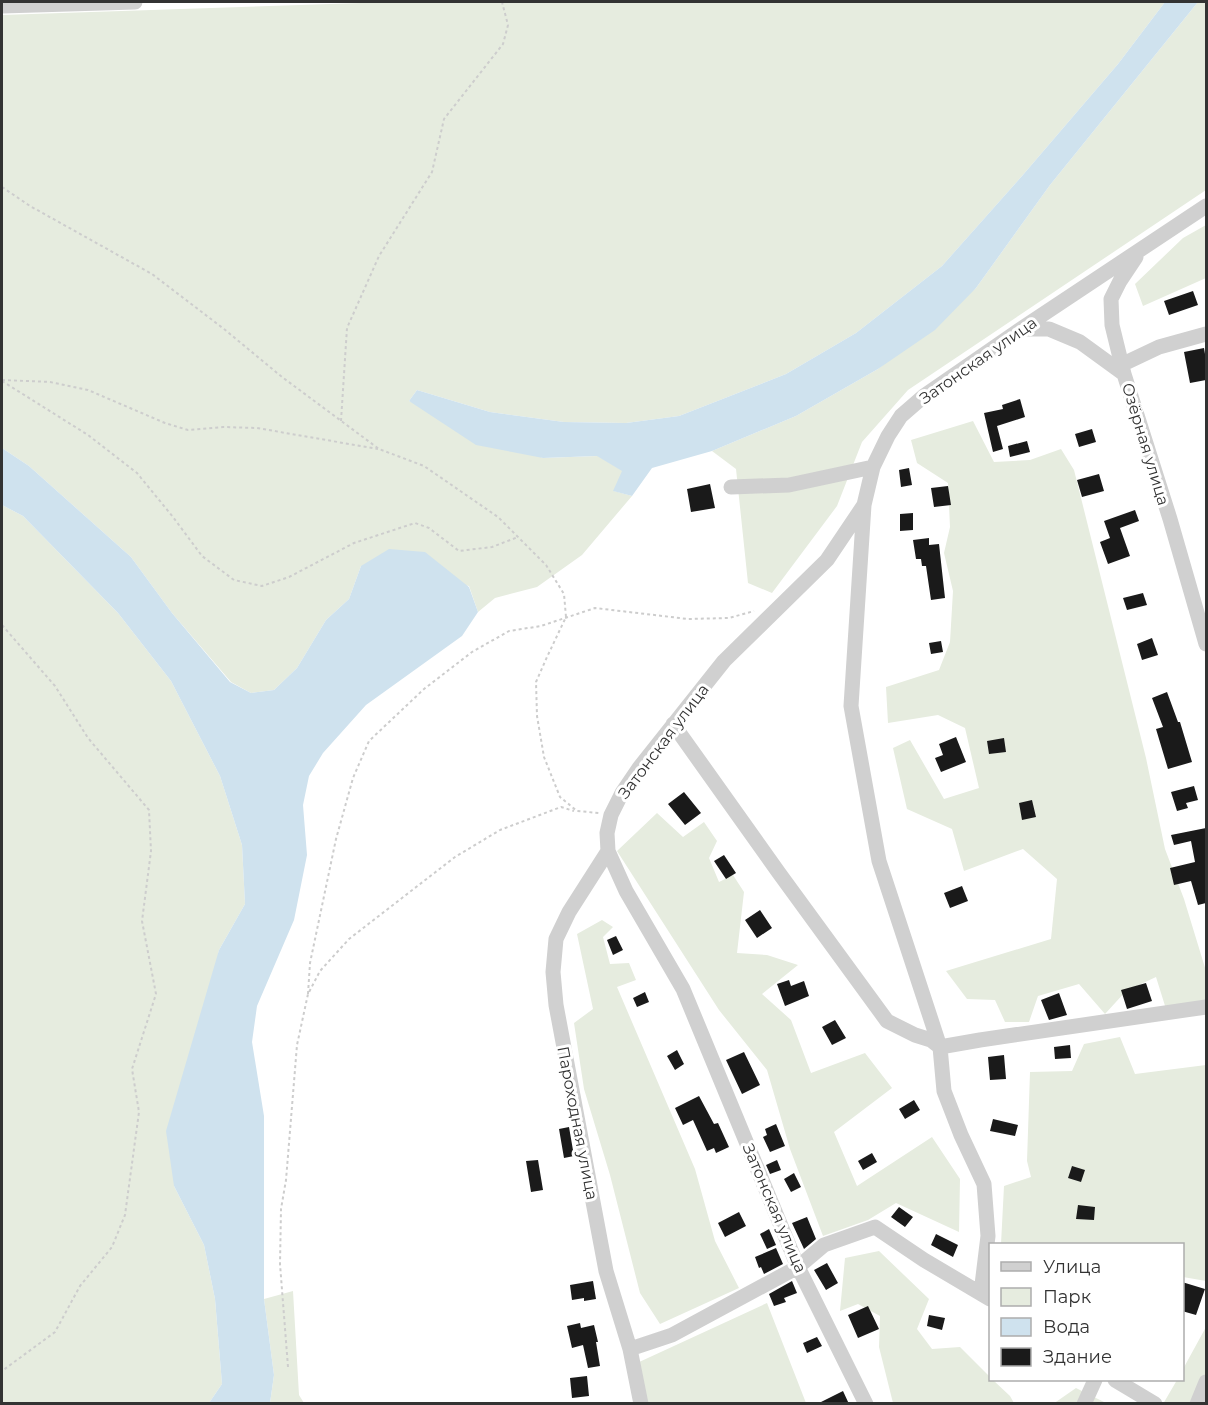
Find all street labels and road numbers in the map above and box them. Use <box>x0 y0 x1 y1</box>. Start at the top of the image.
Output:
street label: Затонская улица <box>916 313 1041 408</box>
street label: Озёрная улица <box>1118 381 1173 508</box>
street label: Затонская улица <box>614 680 713 802</box>
street label: Пароходная улица <box>553 1045 602 1202</box>
street label: Затонская улица <box>739 1141 810 1276</box>

